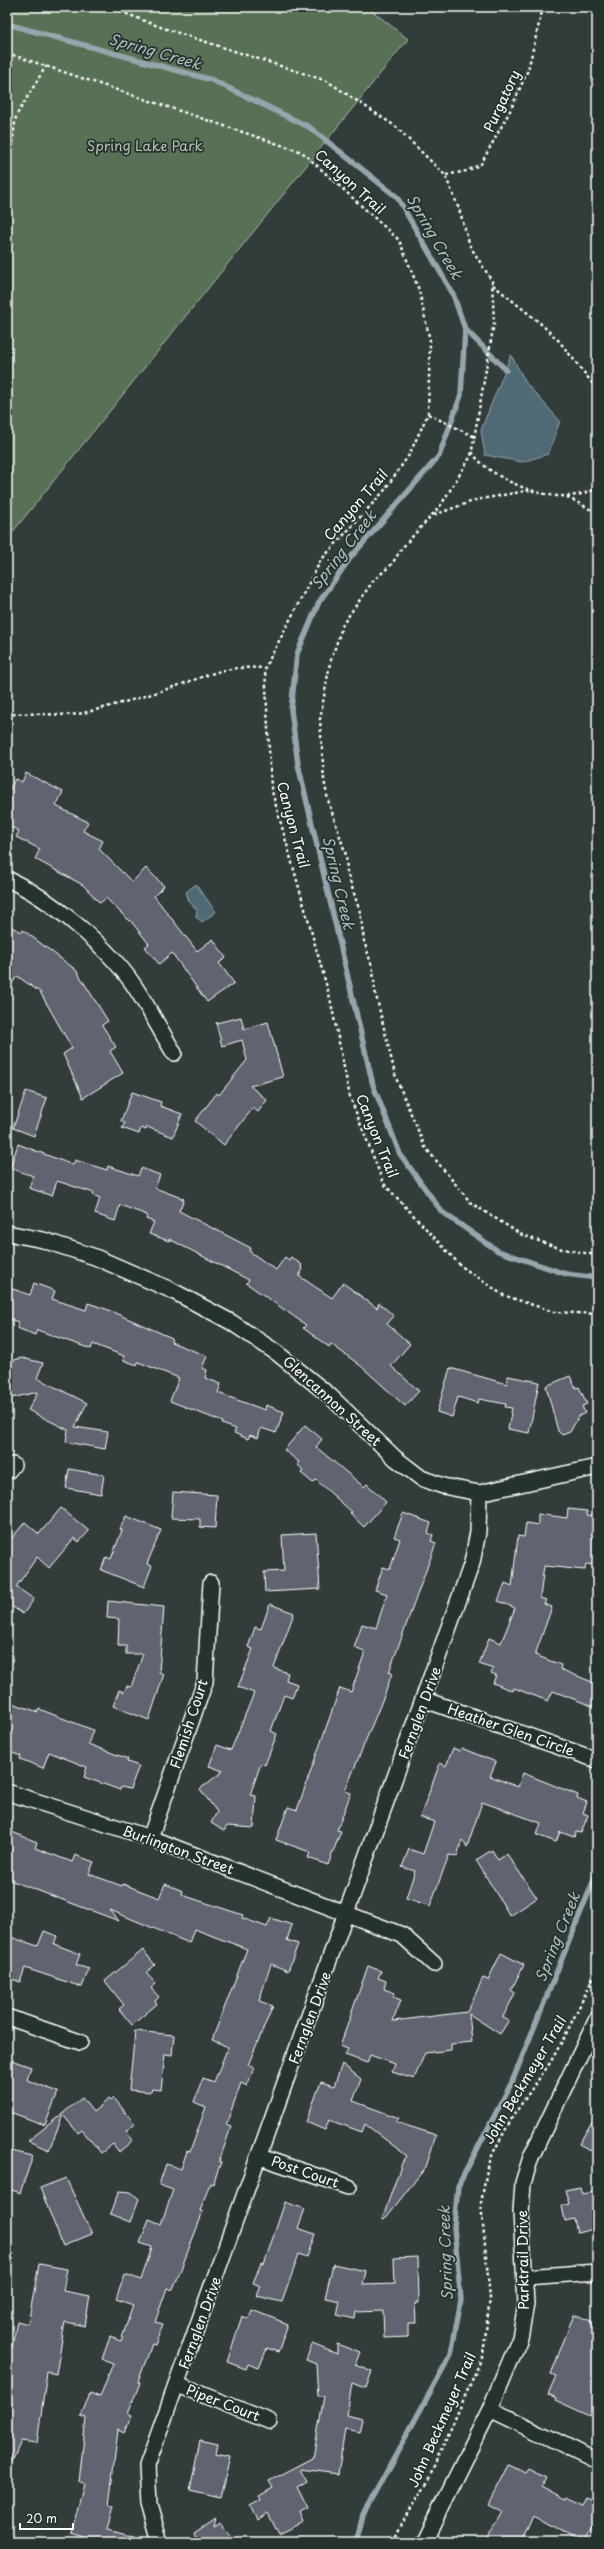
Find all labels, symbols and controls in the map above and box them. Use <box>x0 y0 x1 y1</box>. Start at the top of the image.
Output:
water label: Spring Creek <box>107 26 205 75</box>
street label: Purgatory <box>478 66 525 135</box>
park label: Spring Lake Park <box>87 135 204 156</box>
street label: Canyon Trail <box>310 144 390 219</box>
water label: Spring Creek <box>402 189 469 284</box>
street label: Canyon Trail <box>319 464 393 545</box>
water label: Spring Creek <box>304 504 382 594</box>
street label: Canyon Trail <box>272 779 315 871</box>
water label: Spring Creek <box>318 834 362 932</box>
street label: Canyon Trail <box>351 1091 404 1181</box>
street label: Glencannon Street <box>278 1351 387 1451</box>
street label: Fernglen Drive <box>393 1664 446 1762</box>
street label: Flemish Court <box>164 1676 213 1771</box>
street label: Heather Glen Circle <box>445 1698 578 1761</box>
street label: Burlington Street <box>120 1820 237 1880</box>
water label: Spring Creek <box>528 1887 585 1985</box>
street label: Fernglen Drive <box>283 1969 336 2067</box>
street label: John Beckmeyer Trail <box>478 2012 571 2148</box>
street label: Post Court <box>269 2150 342 2193</box>
water label: Spring Creek <box>431 2204 458 2301</box>
street label: Parktrail Drive <box>511 2210 534 2310</box>
street label: Fernglen Drive <box>173 2274 226 2372</box>
street label: John Beckmeyer Trail <box>402 2349 481 2491</box>
street label: Piper Court <box>183 2379 263 2426</box>
scale bar <box>20 2505 73 2531</box>
text: 20 m <box>26 2509 57 2527</box>

